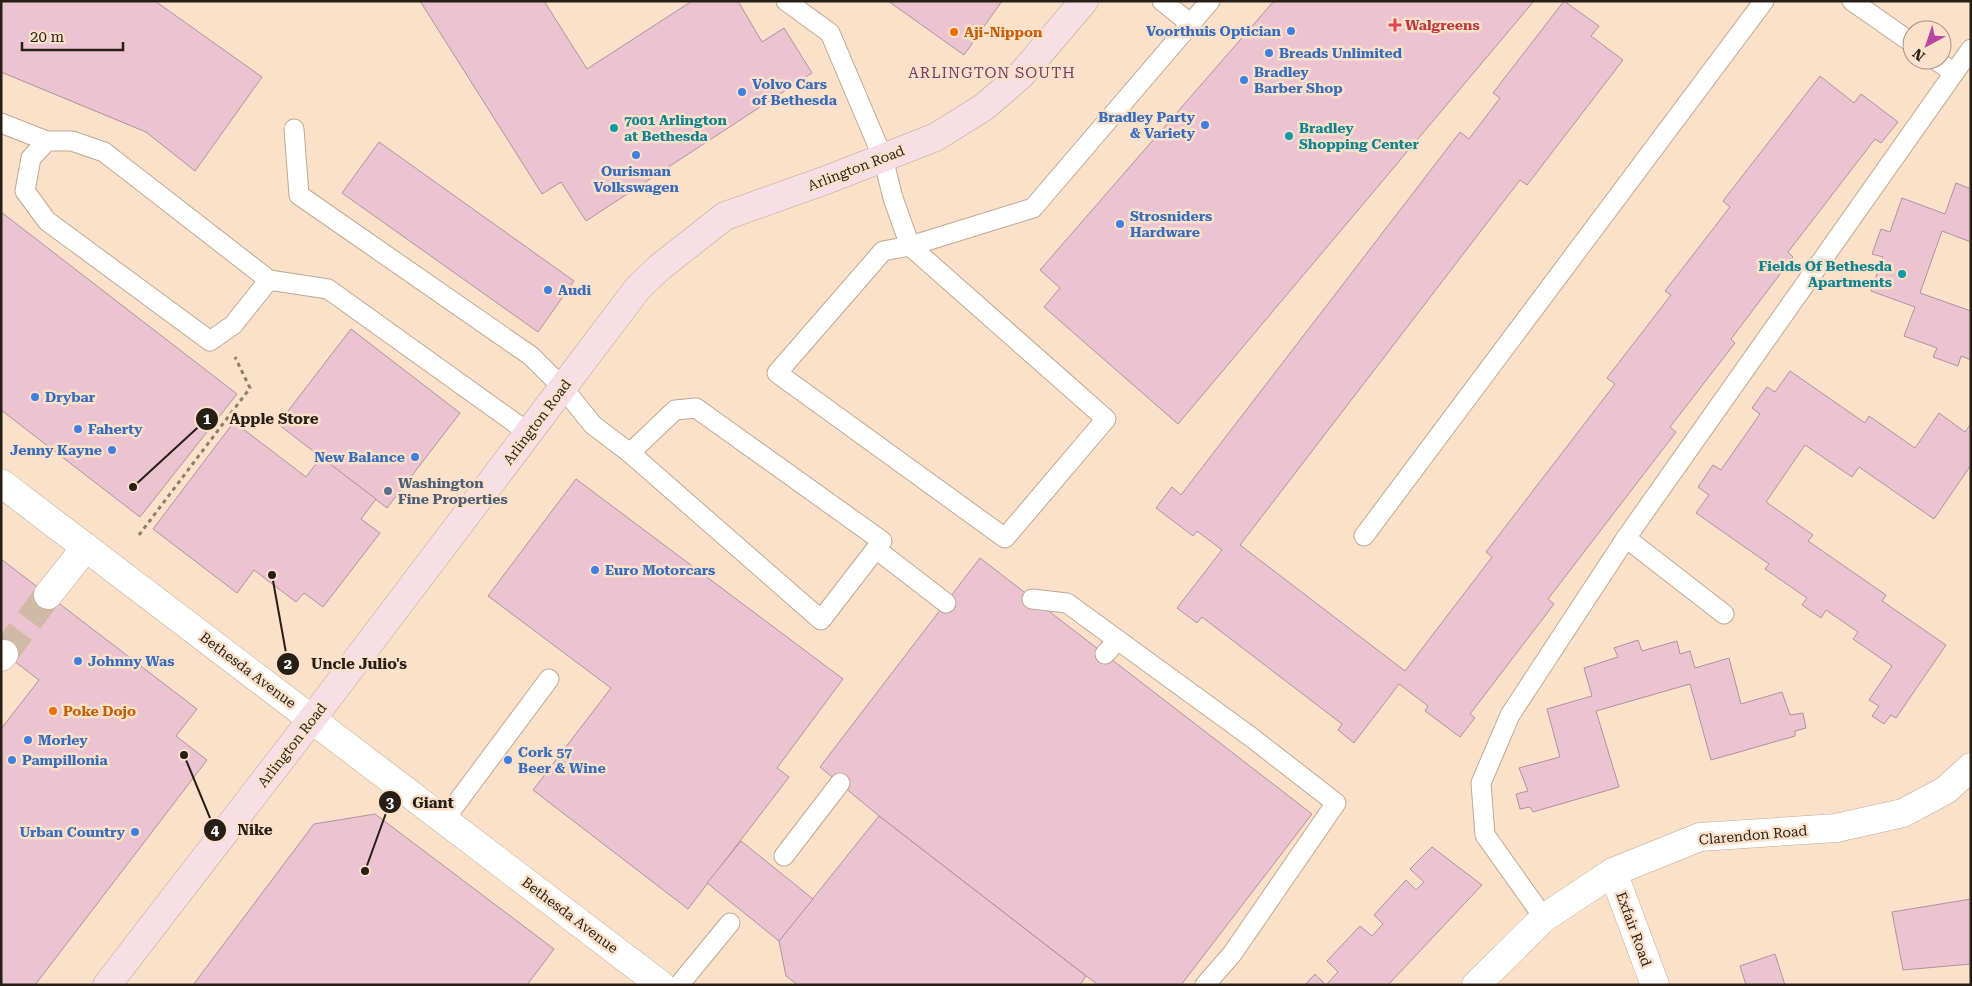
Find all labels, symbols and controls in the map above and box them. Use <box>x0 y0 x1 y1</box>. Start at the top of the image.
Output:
place label: Walgreens <box>1405 17 1480 33</box>
marker: Walgreens <box>1389 19 1401 31</box>
scale bar <box>22 20 124 52</box>
north arrow <box>1902 20 1952 70</box>
place label: Voorthuis Optician <box>1146 23 1282 39</box>
place label: Aji-Nippon <box>964 24 1043 40</box>
marker: Voorthuis Optician <box>1285 25 1297 37</box>
marker: Aji-Nippon <box>948 26 960 38</box>
text: 20 m <box>30 28 65 46</box>
place label: Breads Unlimited <box>1279 45 1403 61</box>
text: N <box>1909 45 1928 65</box>
marker: Breads Unlimited <box>1263 47 1275 59</box>
district label: ARLINGTON SOUTH <box>908 64 1076 82</box>
place label: Bradley Barber Shop <box>1254 64 1343 96</box>
marker: Bradley Barber Shop <box>1238 74 1250 86</box>
place label: Volvo Cars of Bethesda <box>752 76 838 108</box>
marker: Volvo Cars of Bethesda <box>736 86 748 98</box>
place label: Bradley Party & Variety <box>1098 109 1196 141</box>
place label: 7001 Arlington at Bethesda <box>624 112 728 144</box>
marker: Bradley Party & Variety <box>1199 119 1211 131</box>
place label: Bradley Shopping Center <box>1299 120 1420 152</box>
marker: 7001 Arlington at Bethesda <box>608 122 620 134</box>
marker: Bradley Shopping Center <box>1283 130 1295 142</box>
street label: Arlington Road <box>805 142 907 194</box>
marker: Ourisman Volkswagen <box>630 149 642 161</box>
place label: Ourisman Volkswagen <box>593 163 679 195</box>
place label: Strosniders Hardware <box>1130 208 1212 240</box>
marker: Strosniders Hardware <box>1114 218 1126 230</box>
place label: Fields Of Bethesda Apartments <box>1759 258 1893 290</box>
marker: Fields Of Bethesda Apartments <box>1896 268 1908 280</box>
place label: Audi <box>558 282 591 298</box>
marker: Audi <box>542 284 554 296</box>
street label: Arlington Road <box>500 376 574 468</box>
place label: Drybar <box>45 389 96 405</box>
marker: Drybar <box>29 391 41 403</box>
callout: Apple Store <box>195 404 329 434</box>
text: 1 <box>203 410 212 428</box>
text: Apple Store <box>229 410 319 428</box>
place label: Faherty <box>88 421 143 437</box>
marker: Faherty <box>72 423 84 435</box>
place label: Jenny Kayne <box>10 442 102 458</box>
marker: Jenny Kayne <box>106 444 118 456</box>
place label: New Balance <box>314 449 405 465</box>
marker: New Balance <box>409 451 421 463</box>
place label: Washington Fine Properties <box>398 475 508 507</box>
marker: Washington Fine Properties <box>382 485 394 497</box>
place label: Euro Motorcars <box>605 562 715 578</box>
marker: Euro Motorcars <box>589 564 601 576</box>
street label: Bethesda Avenue <box>197 629 299 711</box>
callout: Uncle Julio's <box>276 649 417 679</box>
place label: Johnny Was <box>88 653 175 669</box>
marker: Johnny Was <box>72 655 84 667</box>
text: 2 <box>284 655 292 673</box>
text: Uncle Julio's <box>311 655 407 673</box>
street label: Arlington Road <box>254 700 330 790</box>
place label: Poke Dojo <box>63 703 136 719</box>
marker: Poke Dojo <box>47 705 59 717</box>
place label: Morley <box>38 732 88 748</box>
marker: Morley <box>22 734 34 746</box>
place label: Cork 57 Beer & Wine <box>518 744 606 776</box>
place label: Pampillonia <box>22 752 108 768</box>
marker: Pampillonia <box>6 754 18 766</box>
marker: Cork 57 Beer & Wine <box>502 754 514 766</box>
callout: Giant <box>378 787 464 817</box>
text: 3 <box>386 794 395 812</box>
text: Giant <box>412 794 454 812</box>
callout: Nike <box>203 815 283 845</box>
text: 4 <box>211 821 220 839</box>
text: Nike <box>237 821 273 839</box>
street label: Clarendon Road <box>1698 822 1808 848</box>
place label: Urban Country <box>19 824 126 840</box>
marker: Urban Country <box>129 826 141 838</box>
street label: Bethesda Avenue <box>519 874 621 956</box>
street label: Exfair Road <box>1613 890 1655 968</box>

